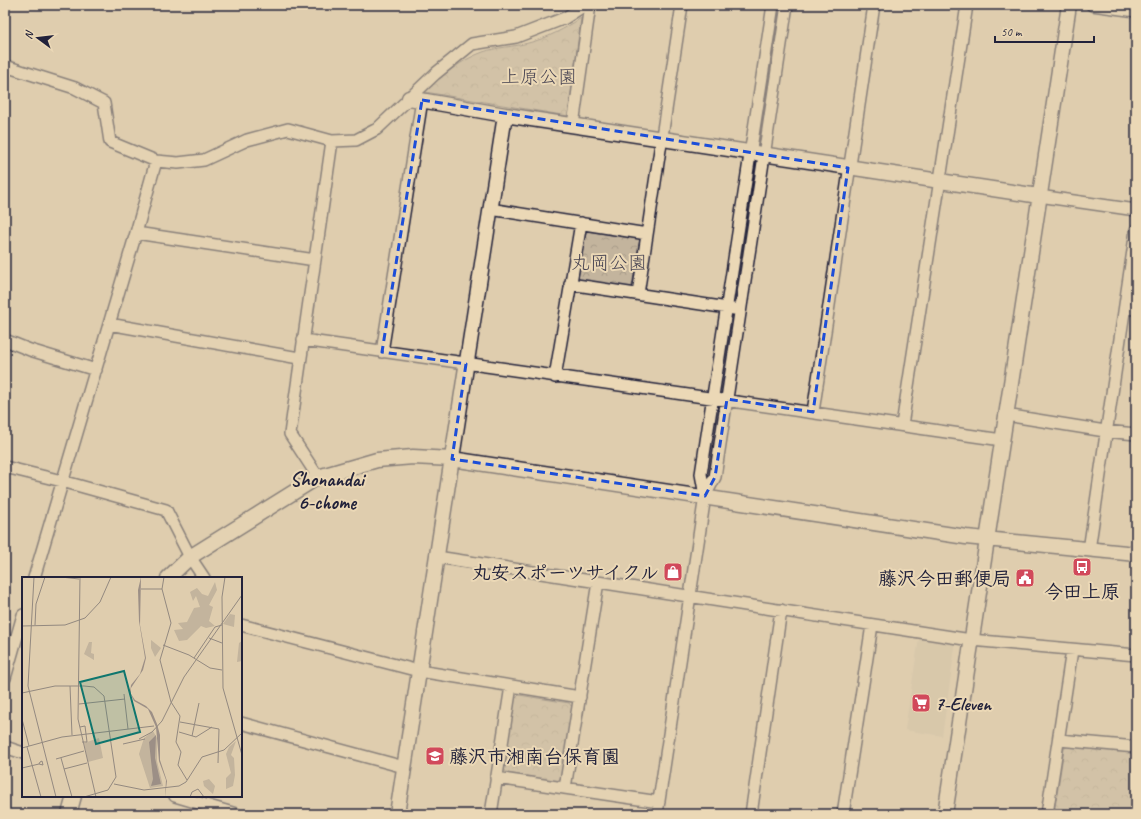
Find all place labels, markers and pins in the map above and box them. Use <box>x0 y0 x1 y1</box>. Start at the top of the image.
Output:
bus stop icon: 今田上原 <box>1071 556 1093 578</box>
place label: 丸安スポーツサイクル <box>472 561 659 585</box>
shop icon: 丸安スポーツサイクル <box>662 561 684 583</box>
place label: 藤沢今田郵便局 <box>878 567 1011 591</box>
public building icon: 藤沢今田郵便局 <box>1014 567 1036 589</box>
place label: 今田上原 <box>1044 580 1120 604</box>
supermarket icon: 7-Eleven <box>910 692 932 714</box>
place label: 7-Eleven <box>935 692 992 716</box>
school or university icon: 藤沢市湘南台保育園 <box>424 745 446 767</box>
place label: 藤沢市湘南台保育園 <box>449 745 620 769</box>

